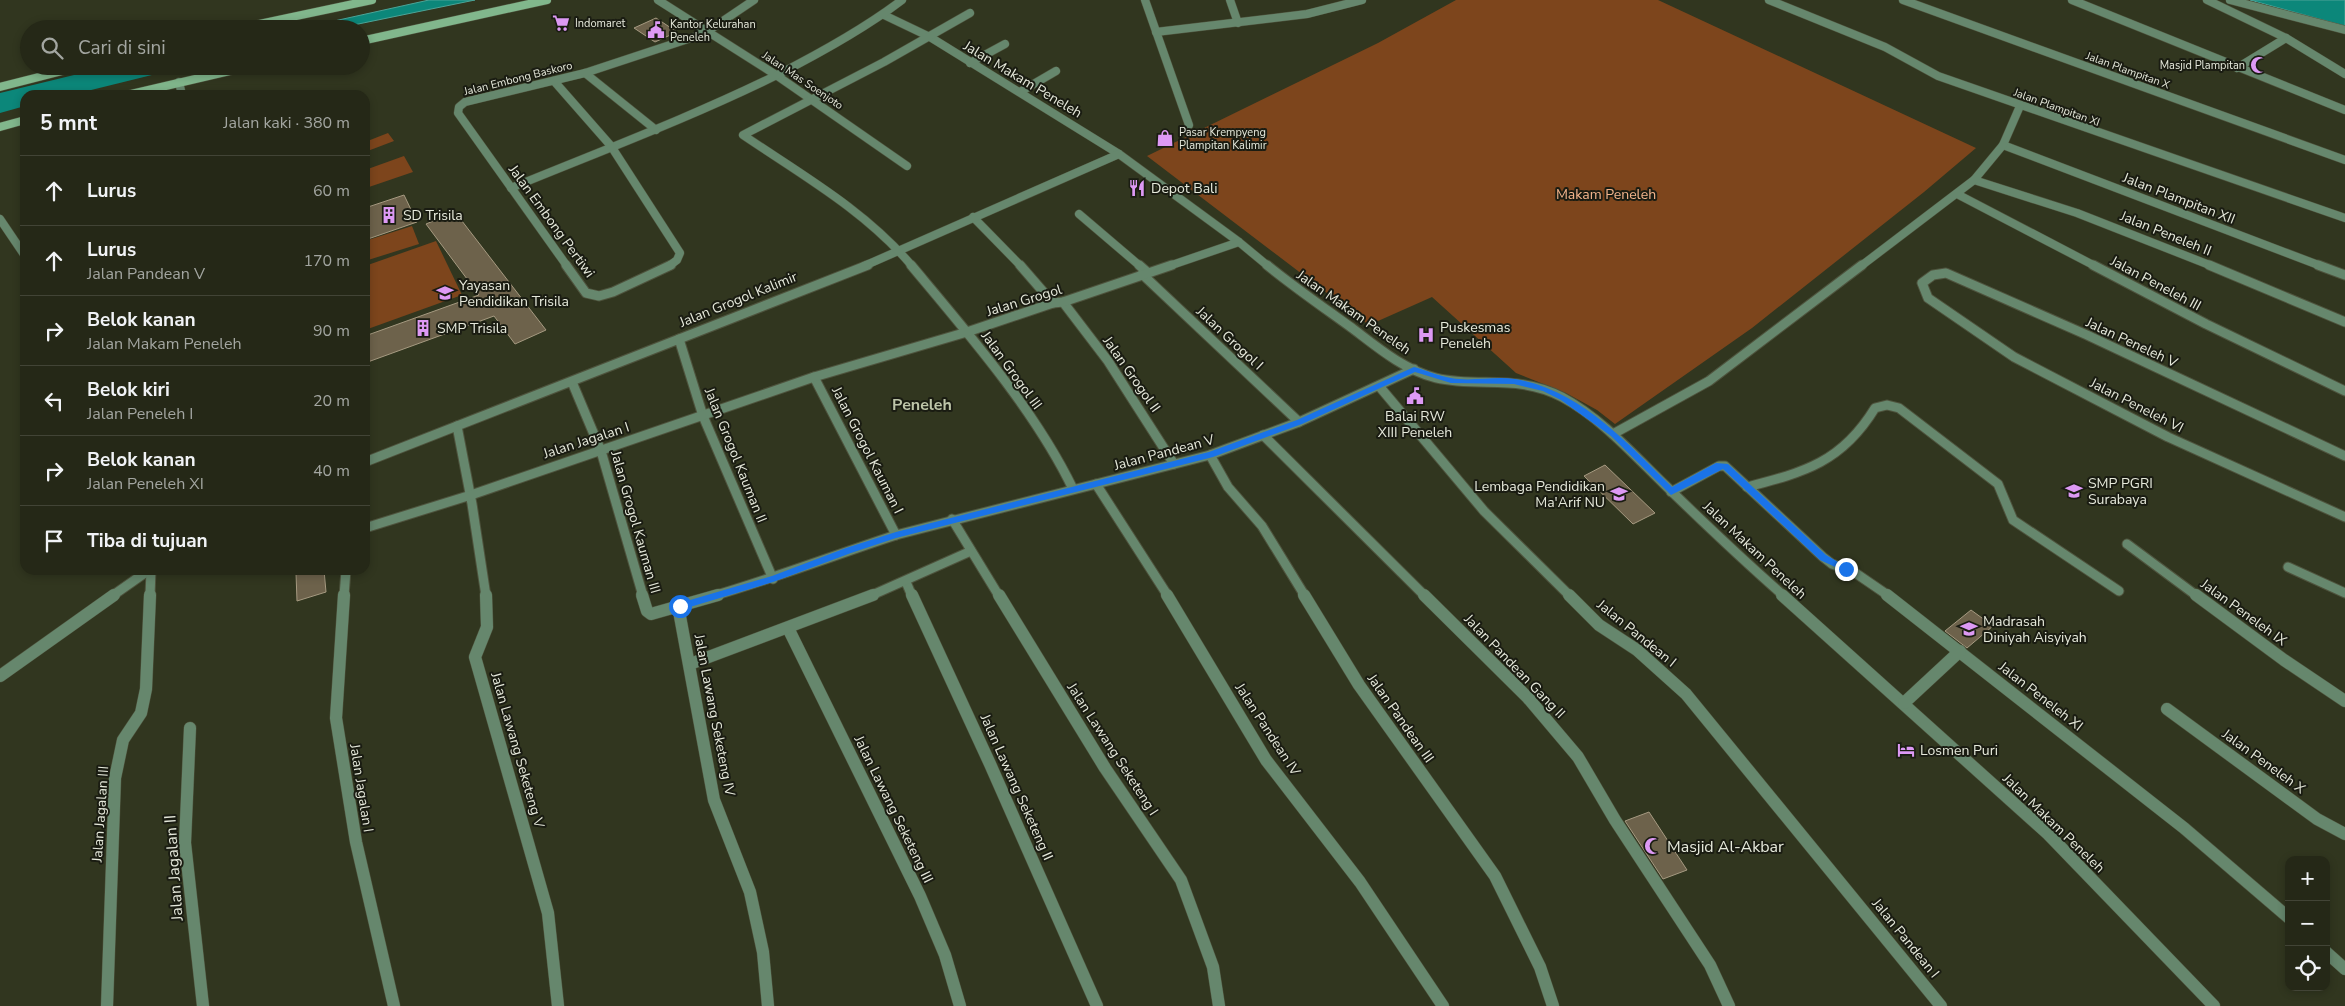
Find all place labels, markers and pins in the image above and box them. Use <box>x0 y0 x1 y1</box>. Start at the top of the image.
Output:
supermarket icon: Indomaret <box>551 13 571 33</box>
place label: Indomaret <box>575 16 626 31</box>
place label: Kantor Kelurahan Peneleh <box>670 17 756 45</box>
public building icon: Kantor Kelurahan Peneleh <box>646 20 666 40</box>
mosque icon: Masjid Plampitan <box>2249 55 2269 75</box>
place label: Masjid Plampitan <box>2160 58 2245 73</box>
place label: Pasar Krempyeng Plampitan Kalimir <box>1179 125 1267 153</box>
shop icon: Pasar Krempyeng Plampitan Kalimir <box>1155 128 1175 148</box>
restaurant icon: Depot Bali <box>1127 178 1147 198</box>
place label: Depot Bali <box>1151 179 1218 198</box>
building icon: SD Trisila <box>379 205 399 225</box>
place label: SD Trisila <box>403 206 463 225</box>
place label: Yayasan Pendidikan Trisila <box>458 276 569 311</box>
school or university icon: Yayasan Pendidikan Trisila <box>435 283 455 303</box>
building icon: SMP Trisila <box>413 318 433 338</box>
place label: Puskesmas Peneleh <box>1440 318 1511 353</box>
place label: SMP Trisila <box>437 319 507 338</box>
hospital icon: Puskesmas Peneleh <box>1416 325 1436 345</box>
public building icon: Balai RW XIII Peneleh <box>1405 386 1425 406</box>
place label: Balai RW XIII Peneleh <box>1378 407 1452 442</box>
place label: SMP PGRI Surabaya <box>2088 474 2153 509</box>
place label: Lembaga Pendidikan Ma'Arif NU <box>1474 477 1605 512</box>
school or university icon: SMP PGRI Surabaya <box>2064 481 2084 501</box>
school or university icon: Lembaga Pendidikan Ma'Arif NU <box>1609 484 1629 504</box>
place label: Madrasah Diniyah Aisyiyah <box>1983 612 2087 647</box>
school or university icon: Madrasah Diniyah Aisyiyah <box>1959 619 1979 639</box>
hotel icon: Losmen Puri <box>1896 740 1916 760</box>
place label: Losmen Puri <box>1920 741 1998 760</box>
mosque icon: Masjid Al-Akbar <box>1643 836 1663 856</box>
place label: Masjid Al-Akbar <box>1667 836 1784 858</box>

